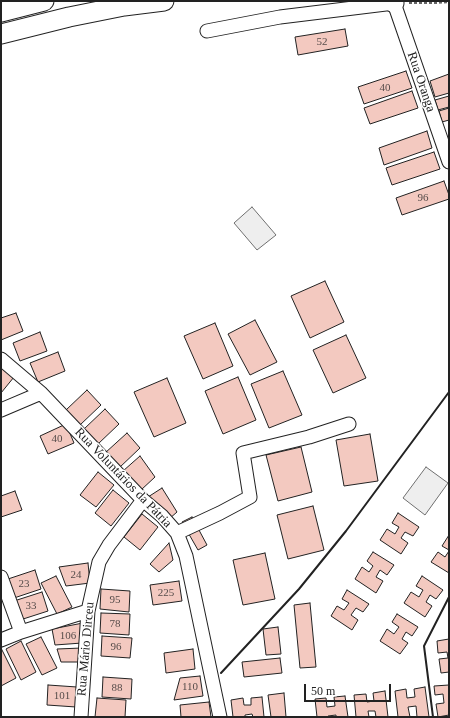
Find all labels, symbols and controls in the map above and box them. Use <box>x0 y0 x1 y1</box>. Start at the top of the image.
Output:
house number: 52 <box>316 35 328 49</box>
street label: Rua Oranga <box>403 50 439 114</box>
house number: 40 <box>380 81 390 95</box>
house number: 96 <box>418 191 428 205</box>
street label: Rua Voluntários da Pátria <box>71 425 175 531</box>
house number: 40 <box>52 432 62 446</box>
house number: 24 <box>70 568 82 582</box>
house number: 23 <box>18 577 30 591</box>
house number: 225 <box>158 586 174 600</box>
house number: 95 <box>110 593 120 607</box>
house number: 33 <box>26 599 36 613</box>
street label: Rua Mário Dirceu <box>74 601 98 697</box>
house number: 78 <box>110 617 120 631</box>
house number: 106 <box>60 629 76 643</box>
house number: 96 <box>110 640 122 654</box>
scale bar <box>306 676 393 702</box>
house number: 110 <box>182 680 198 694</box>
house number: 88 <box>112 681 122 695</box>
text: 50 m <box>311 684 335 698</box>
house number: 101 <box>54 689 70 703</box>

